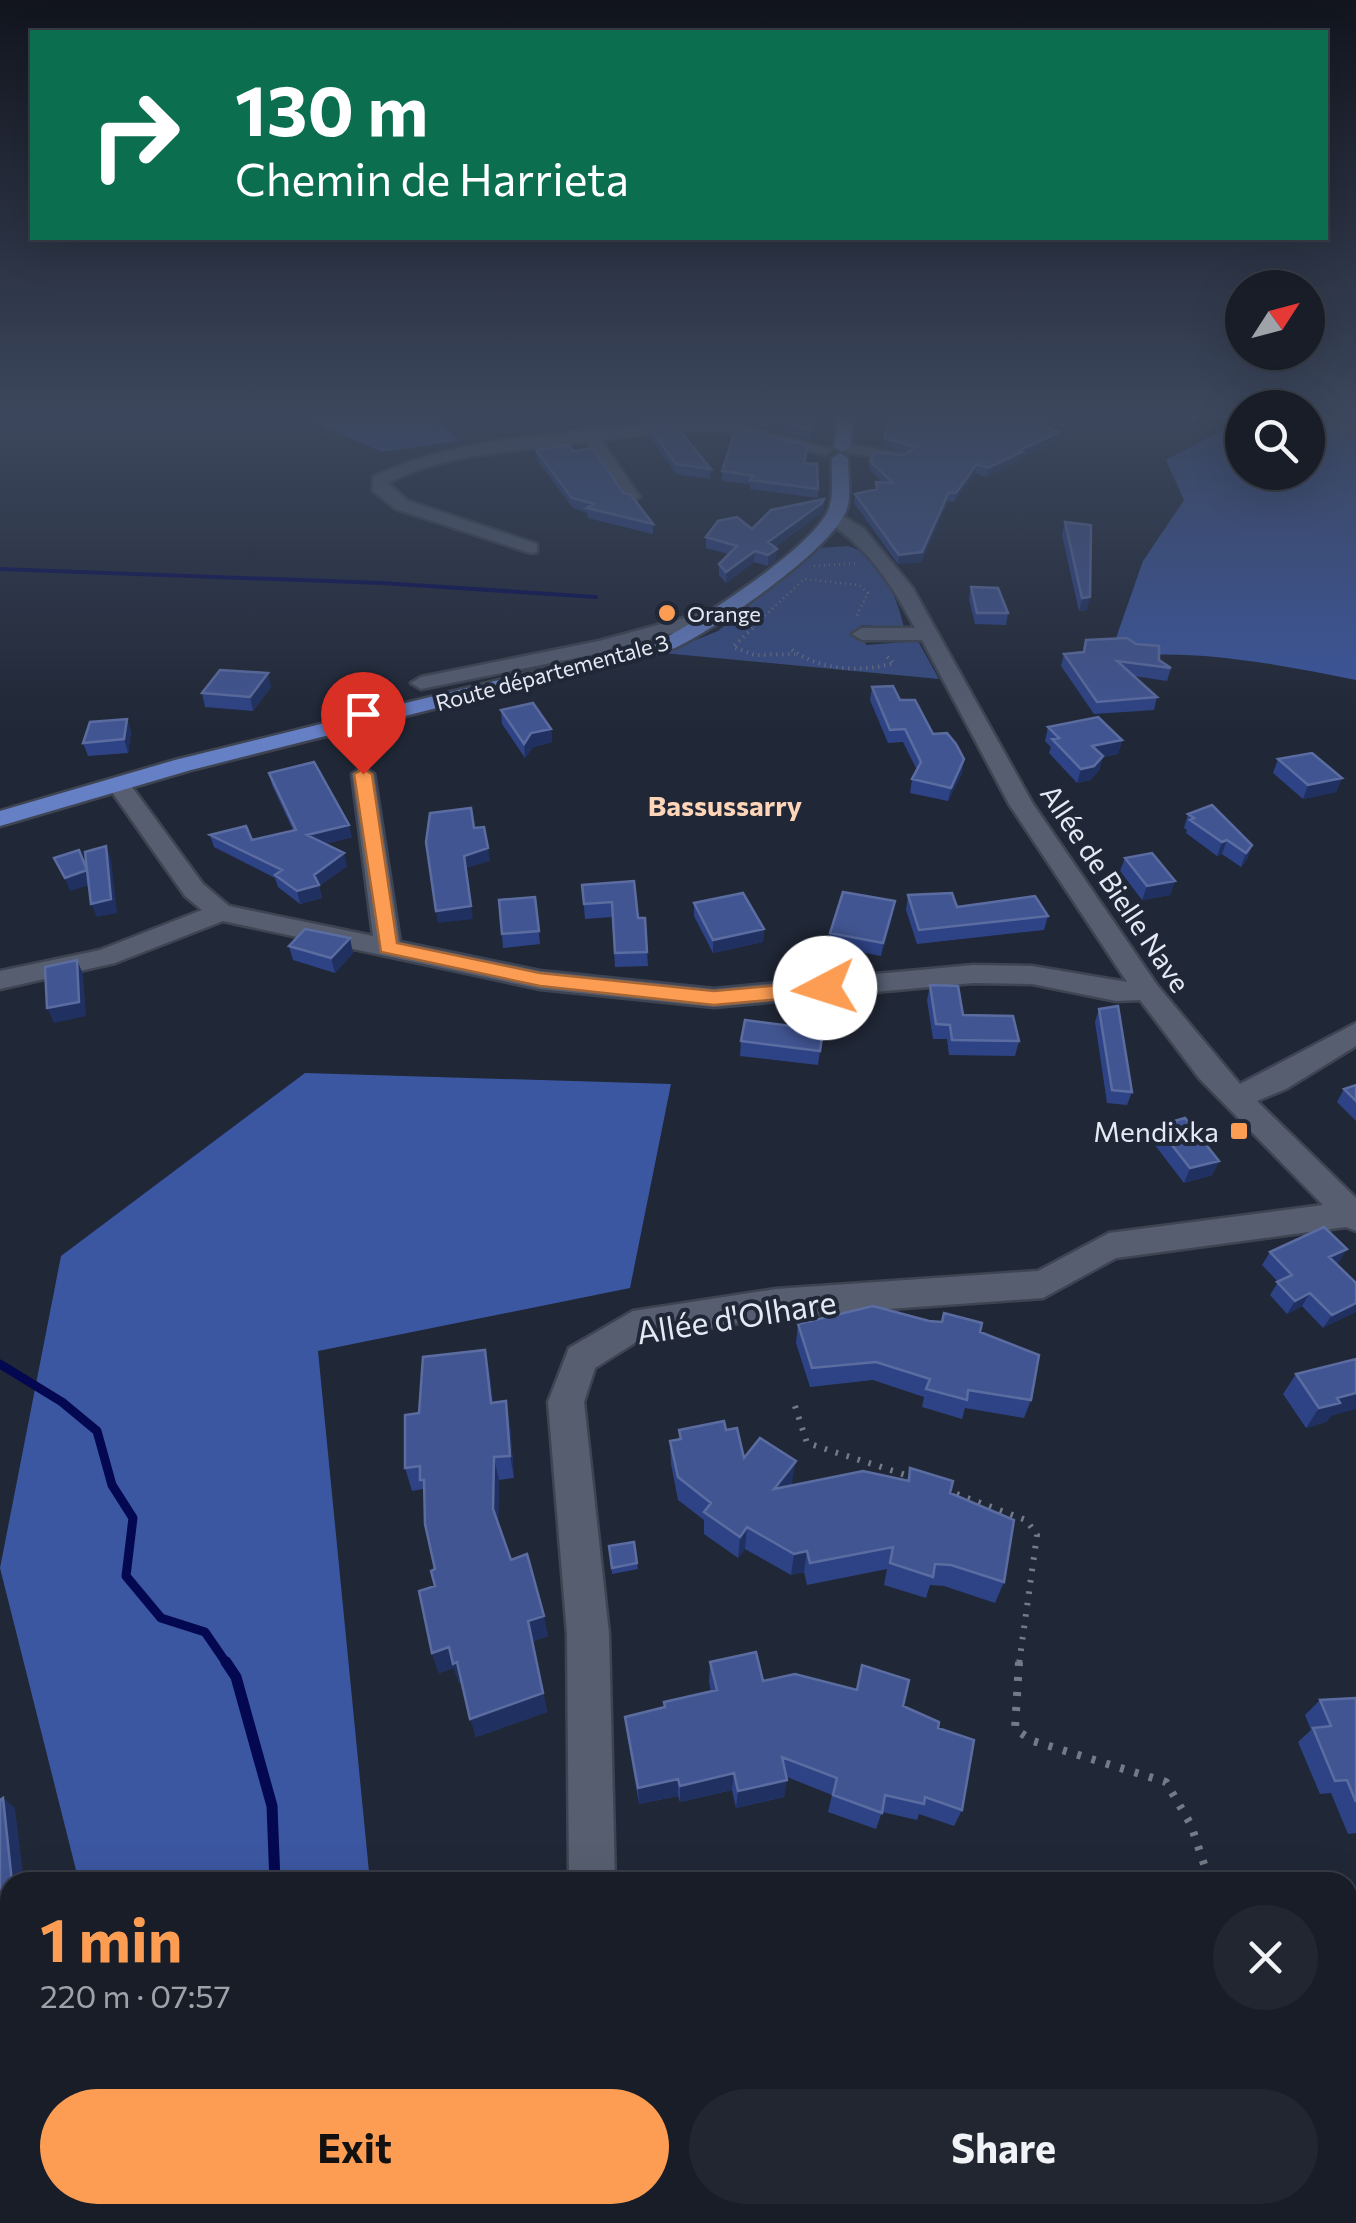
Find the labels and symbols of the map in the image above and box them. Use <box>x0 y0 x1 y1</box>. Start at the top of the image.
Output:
north arrow <box>1225 270 1325 370</box>
place label: Orange <box>687 600 761 627</box>
marker: Orange <box>656 602 678 624</box>
street label: Route départementale 3 <box>433 628 671 716</box>
pin <box>321 672 406 775</box>
street label: Allée de Bielle Nave <box>1034 778 1198 998</box>
district label: Bassussarry <box>648 788 802 822</box>
position arrow <box>773 936 877 1040</box>
place label: Mendixka <box>1093 1114 1219 1148</box>
marker: Mendixka <box>1228 1120 1250 1142</box>
street label: Allée d'Olhare <box>633 1280 839 1352</box>

